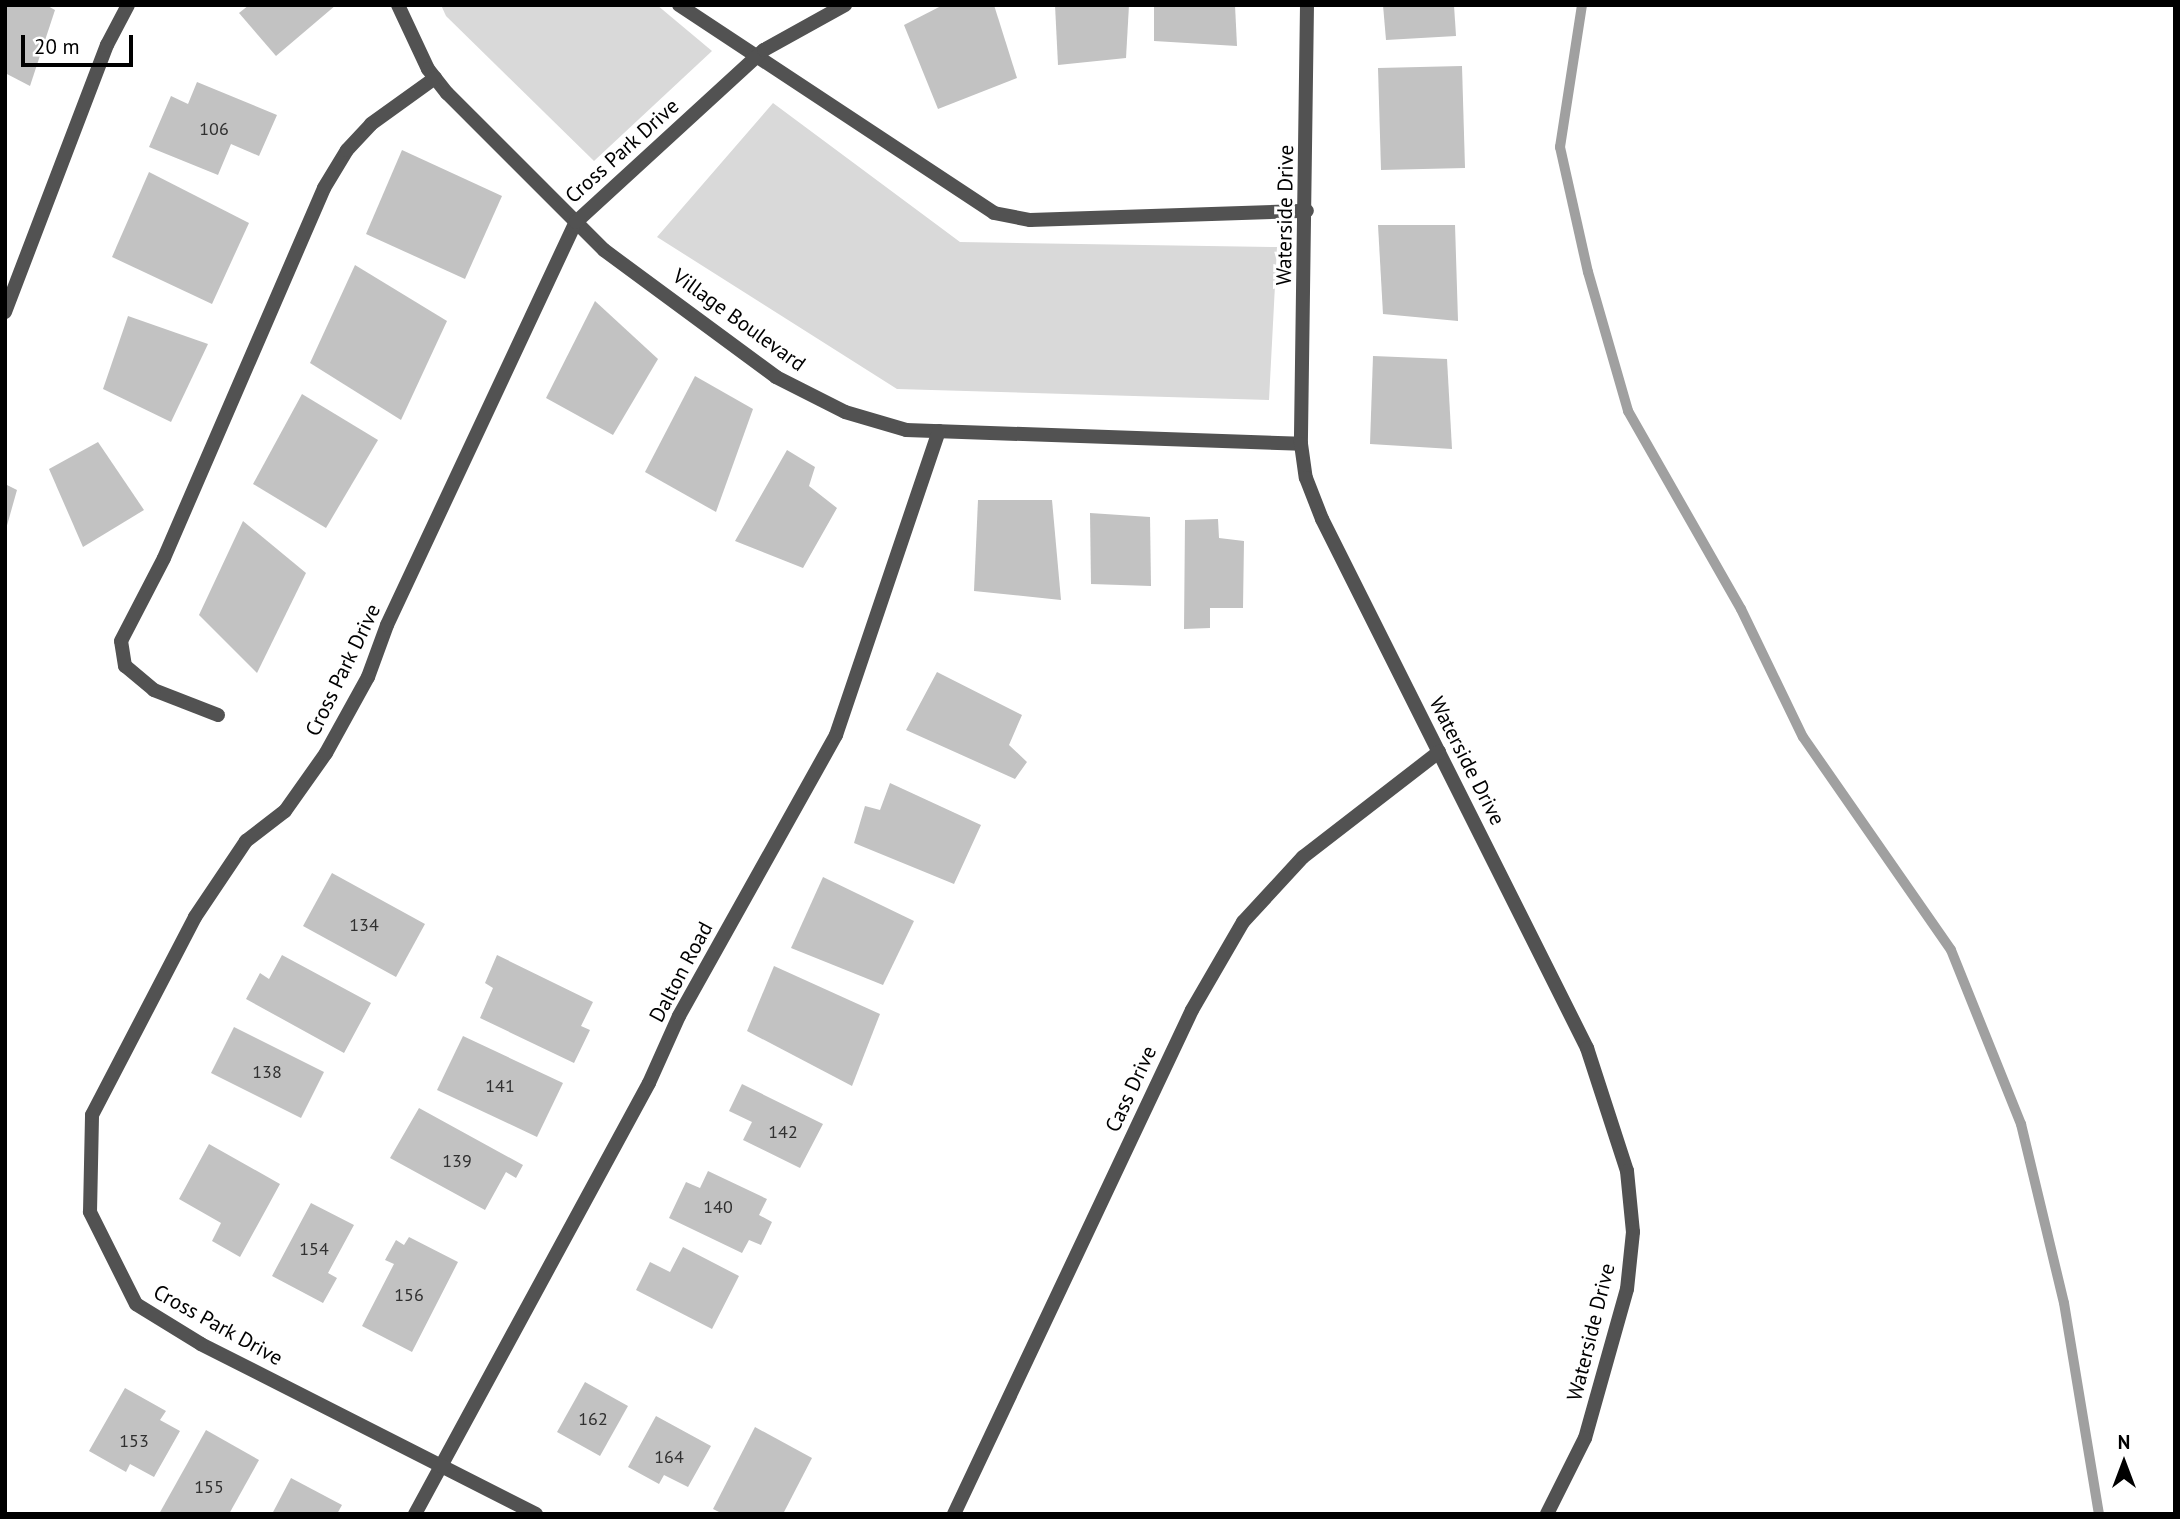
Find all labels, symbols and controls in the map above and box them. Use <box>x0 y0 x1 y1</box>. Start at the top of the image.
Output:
scale bar <box>24 21 136 65</box>
text: 20 m <box>34 33 80 60</box>
street label: Cross Park Drive <box>560 93 684 209</box>
house number: 106 <box>199 118 229 140</box>
street label: Waterside Drive <box>1271 144 1299 286</box>
street label: Village Boulevard <box>668 263 810 377</box>
street label: Cross Park Drive <box>300 599 386 741</box>
street label: Waterside Drive <box>1424 693 1510 829</box>
house number: 134 <box>349 914 379 936</box>
street label: Dalton Road <box>644 918 718 1026</box>
street label: Cass Drive <box>1100 1042 1162 1136</box>
house number: 138 <box>252 1061 282 1083</box>
house number: 141 <box>485 1075 515 1097</box>
house number: 142 <box>768 1121 798 1143</box>
house number: 139 <box>442 1150 472 1172</box>
house number: 140 <box>703 1196 733 1218</box>
house number: 154 <box>299 1238 329 1260</box>
street label: Waterside Drive <box>1562 1261 1620 1403</box>
street label: Cross Park Drive <box>149 1279 287 1371</box>
house number: 156 <box>394 1284 424 1306</box>
house number: 162 <box>578 1408 608 1430</box>
north arrow <box>2089 1428 2159 1498</box>
house number: 153 <box>119 1430 149 1452</box>
text: N <box>2118 1430 2130 1454</box>
house number: 164 <box>654 1446 684 1468</box>
house number: 155 <box>194 1476 224 1498</box>

